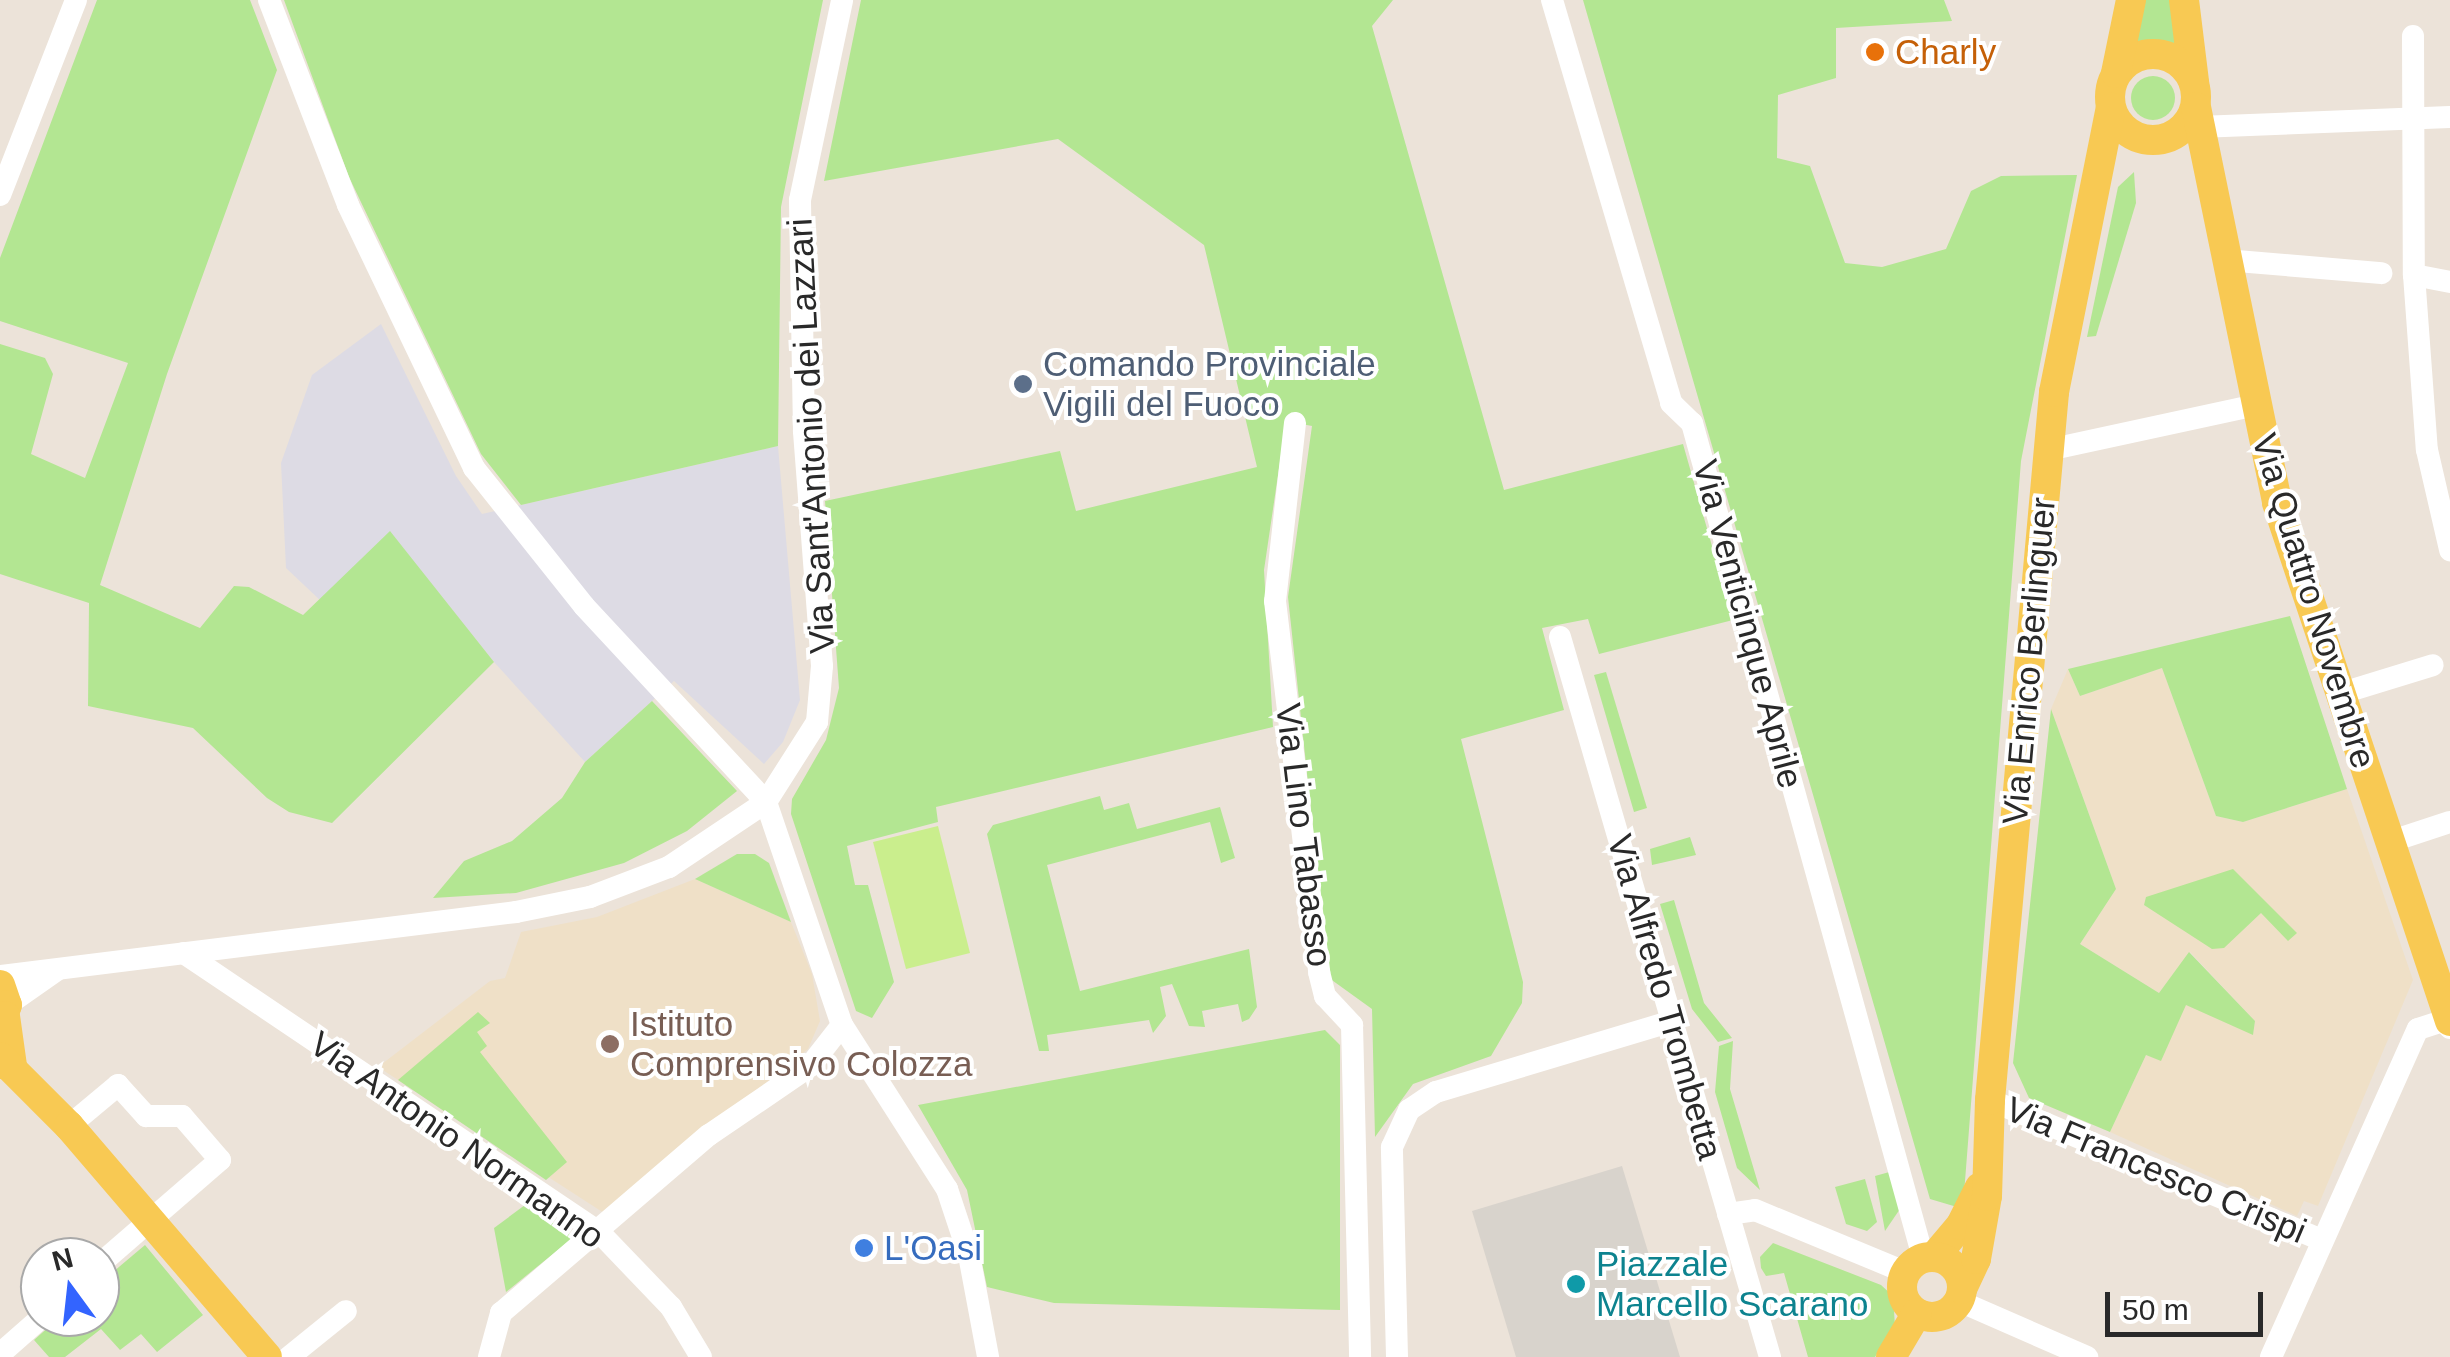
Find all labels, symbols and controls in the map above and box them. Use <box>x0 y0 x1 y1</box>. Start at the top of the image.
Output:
place label: Charly <box>1895 31 1996 73</box>
marker: Charly <box>1864 41 1886 63</box>
street label: Via Sant'Antonio dei Lazzari <box>779 217 843 655</box>
place label: Comando Provinciale Vigili del Fuoco <box>1043 343 1376 425</box>
marker: Comando Provinciale Vigili del Fuoco <box>1012 373 1034 395</box>
street label: Via Quattro Novembre <box>2243 429 2385 773</box>
street label: Via Venticinque Aprile <box>1684 454 1812 794</box>
street label: Via Enrico Berlinguer <box>1994 496 2064 826</box>
street label: Via Lino Tabasso <box>1267 700 1341 970</box>
street label: Via Alfredo Trombetta <box>1598 829 1732 1165</box>
place label: Istituto Comprensivo Colozza <box>630 1003 972 1085</box>
street label: Via Antonio Normanno <box>301 1022 613 1258</box>
marker: Istituto Comprensivo Colozza <box>599 1033 621 1055</box>
street label: Via Francesco Crispi <box>1999 1088 2313 1252</box>
place label: L'Oasi <box>884 1227 982 1269</box>
north arrow <box>20 1237 120 1337</box>
marker: L'Oasi <box>853 1237 875 1259</box>
text: N <box>49 1242 76 1277</box>
place label: Piazzale Marcello Scarano <box>1596 1243 1868 1325</box>
scale bar <box>2110 1272 2268 1334</box>
marker: Piazzale Marcello Scarano <box>1565 1273 1587 1295</box>
text: 50 m <box>2122 1293 2189 1326</box>

